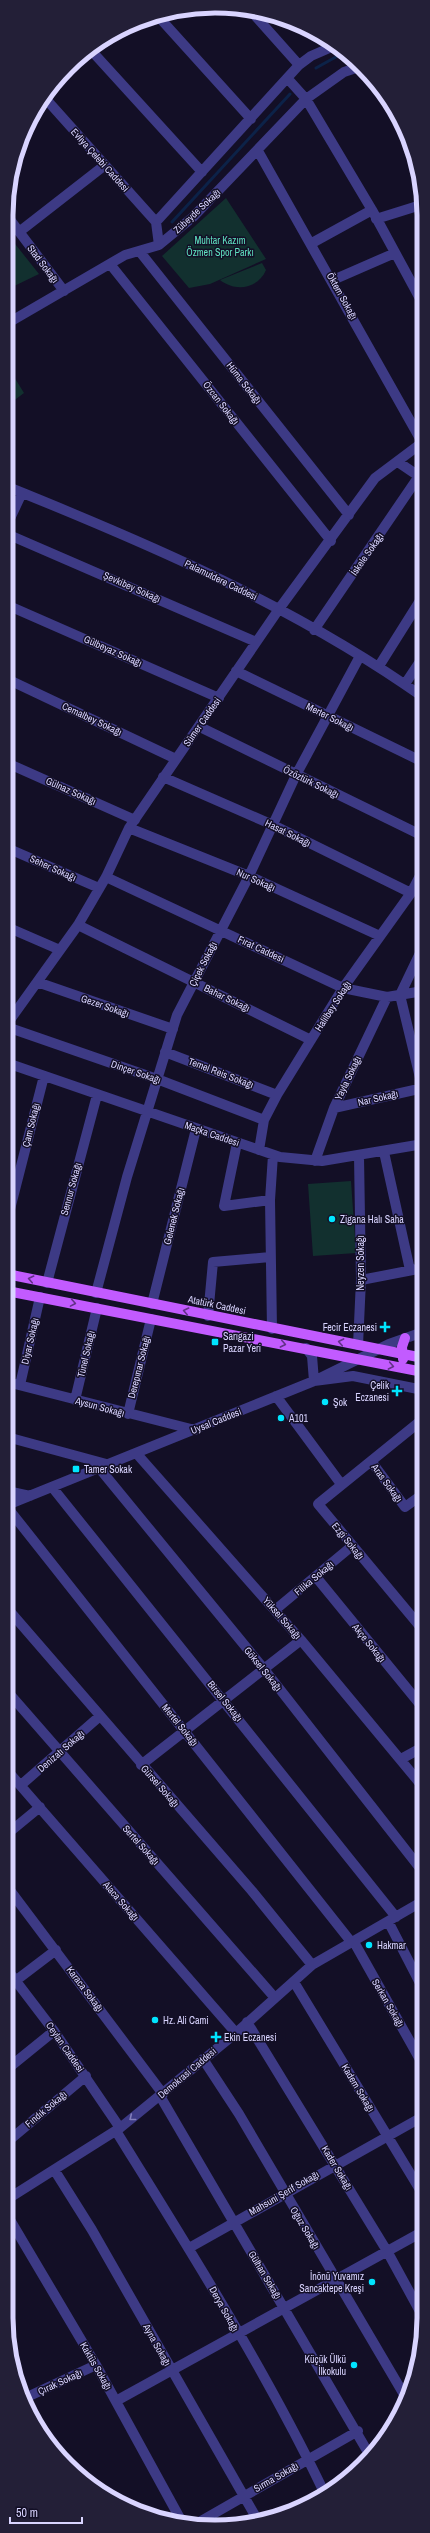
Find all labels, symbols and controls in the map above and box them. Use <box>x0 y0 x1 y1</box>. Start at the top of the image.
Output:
street label: Evliya Çelebi Caddesi <box>68 126 132 194</box>
street label: Zübeyde Sokağı <box>171 186 223 236</box>
park label: Muhtar Kazım Özmen Spor Parkı <box>186 234 254 259</box>
street label: Stad Sokağı <box>24 242 62 286</box>
street label: Öktem Sokağı <box>324 270 360 322</box>
street label: Hüma Sokağı <box>224 359 264 407</box>
street label: Özcan Sokağı <box>200 379 242 427</box>
street label: İskele Sokağı <box>348 530 386 578</box>
street label: Palamutdere Caddesi <box>183 557 259 603</box>
street label: Şevkibey Sokağı <box>101 569 163 605</box>
street label: Gülbeyaz Sokağı <box>82 632 144 670</box>
street label: Sümer Caddesi <box>180 695 224 749</box>
street label: Cemalbey Sokağı <box>60 699 124 739</box>
street label: Merter Sokağı <box>304 700 356 734</box>
street label: Özöztürk Sokağı <box>281 763 341 801</box>
street label: Gülnaz Sokağı <box>44 774 98 808</box>
street label: Hasat Sokağı <box>263 816 313 850</box>
street label: Seher Sokağı <box>28 852 78 884</box>
street label: Nur Sokağı <box>235 866 277 894</box>
street label: Fırat Caddesi <box>236 933 286 965</box>
street label: Çiçek Sokağı <box>186 939 220 989</box>
street label: Halilbey Sokağı <box>312 978 354 1034</box>
street label: Bahar Sokağı <box>202 981 252 1015</box>
street label: Gezer Sokağı <box>79 992 131 1020</box>
street label: Yayla Sokağı <box>332 1054 364 1102</box>
street label: Temel Reis Sokağı <box>187 1055 255 1091</box>
street label: Dinçer Sokağı <box>109 1057 163 1087</box>
street label: Nar Sokağı <box>357 1087 399 1109</box>
street label: Çam Sokağı <box>19 1102 43 1148</box>
street label: Maçka Caddesi <box>183 1119 241 1149</box>
street label: Sennur Sokağı <box>58 1161 84 1217</box>
street label: Gelenek Sokağı <box>161 1186 187 1246</box>
place label: Zigana Halı Saha <box>340 1213 404 1226</box>
marker: Zigana Halı Saha <box>327 1214 337 1224</box>
street label: Neyzen Sokağı <box>354 1235 367 1291</box>
one-way arrow <box>28 1276 34 1284</box>
street label: Atatürk Caddesi <box>186 1292 247 1317</box>
one-way arrow <box>70 1299 76 1307</box>
one-way arrow <box>183 1308 189 1316</box>
street label: Diyar Sokağı <box>18 1316 42 1366</box>
place label: Fecir Eczanesi <box>323 1321 377 1334</box>
marker: Fecir Eczanesi <box>380 1322 390 1332</box>
street label: Tünel Sokağı <box>74 1329 98 1379</box>
place label: Sarıgazi Pazar Yeri <box>223 1330 261 1355</box>
street label: Derepınar Sokağı <box>125 1334 153 1400</box>
marker: Sarıgazi Pazar Yeri <box>210 1337 220 1347</box>
one-way arrow <box>338 1338 344 1347</box>
one-way arrow <box>280 1339 286 1347</box>
one-way arrow <box>388 1361 394 1370</box>
place label: Çelik Eczanesi <box>355 1379 390 1404</box>
marker: Çelik Eczanesi <box>392 1386 402 1396</box>
street label: Aysun Sokağı <box>73 1394 126 1420</box>
place label: Şok <box>333 1396 348 1409</box>
marker: Şok <box>320 1397 330 1407</box>
street label: Uysal Caddesi <box>189 1405 243 1437</box>
place label: A101 <box>288 1412 309 1425</box>
marker: A101 <box>276 1413 286 1423</box>
street label: Aras Sokağı <box>368 1460 405 1505</box>
place label: Tamer Sokak <box>84 1463 133 1476</box>
marker: Tamer Sokak <box>71 1464 81 1474</box>
street label: Ezgi Sokağı <box>329 1520 367 1562</box>
street label: Filika Sokağı <box>291 1558 337 1598</box>
street label: Yüksel Sokağı <box>260 1594 304 1642</box>
street label: Akçe Sokağı <box>349 1620 389 1665</box>
street label: Göksel Sokağı <box>241 1644 285 1694</box>
street label: Birsel Sokağı <box>205 1678 245 1724</box>
street label: Mertel Sokağı <box>159 1701 201 1749</box>
street label: Denizatı Sokağı <box>35 1727 87 1775</box>
street label: Gürsel Sokağı <box>138 1762 182 1810</box>
street label: Sertel Sokağı <box>120 1822 162 1868</box>
street label: Alaca Sokağı <box>100 1878 142 1924</box>
place label: Hakmar <box>377 1939 406 1952</box>
marker: Hakmar <box>364 1940 374 1950</box>
street label: Karaca Sokağı <box>64 1964 106 2014</box>
street label: Serkan Sokağı <box>369 1976 407 2030</box>
place label: Hz. Ali Cami <box>163 2014 209 2027</box>
marker: Hz. Ali Cami <box>150 2015 160 2025</box>
street label: Ceylan Caddesi <box>43 2019 87 2075</box>
place label: Ekin Eczanesi <box>224 2031 276 2044</box>
marker: Ekin Eczanesi <box>211 2032 221 2042</box>
street label: Demokrasi Caddesi <box>155 2045 219 2101</box>
street label: Kadem Sokağı <box>339 2062 377 2114</box>
street label: Fındık Sokağı <box>22 2088 70 2130</box>
one-way arrow <box>130 2114 137 2121</box>
street label: Kader Sokağı <box>319 2143 355 2193</box>
street label: Mahsuni Şerif Sokağı <box>247 2168 321 2218</box>
street label: Oğuz Sokağı <box>287 2204 323 2252</box>
street label: Gülhan Sokağı <box>245 2248 285 2302</box>
place label: İnönü Yuvamız Sancaktepe Kreşi <box>299 2270 364 2295</box>
marker: İnönü Yuvamız Sancaktepe Kreşi <box>367 2277 377 2287</box>
street label: Derya Sokağı <box>206 2284 242 2334</box>
street label: Ayna Sokağı <box>140 2321 174 2368</box>
street label: Kaktüs Sokağı <box>77 2340 115 2392</box>
place label: Küçük Ülkü İlkokulu <box>305 2353 346 2378</box>
marker: Küçük Ülkü İlkokulu <box>349 2360 359 2370</box>
street label: Çırak Sokağı <box>36 2366 84 2398</box>
street label: Sırma Sokağı <box>251 2459 301 2495</box>
scale bar <box>10 2499 82 2525</box>
text: 50 m <box>16 2505 38 2521</box>

